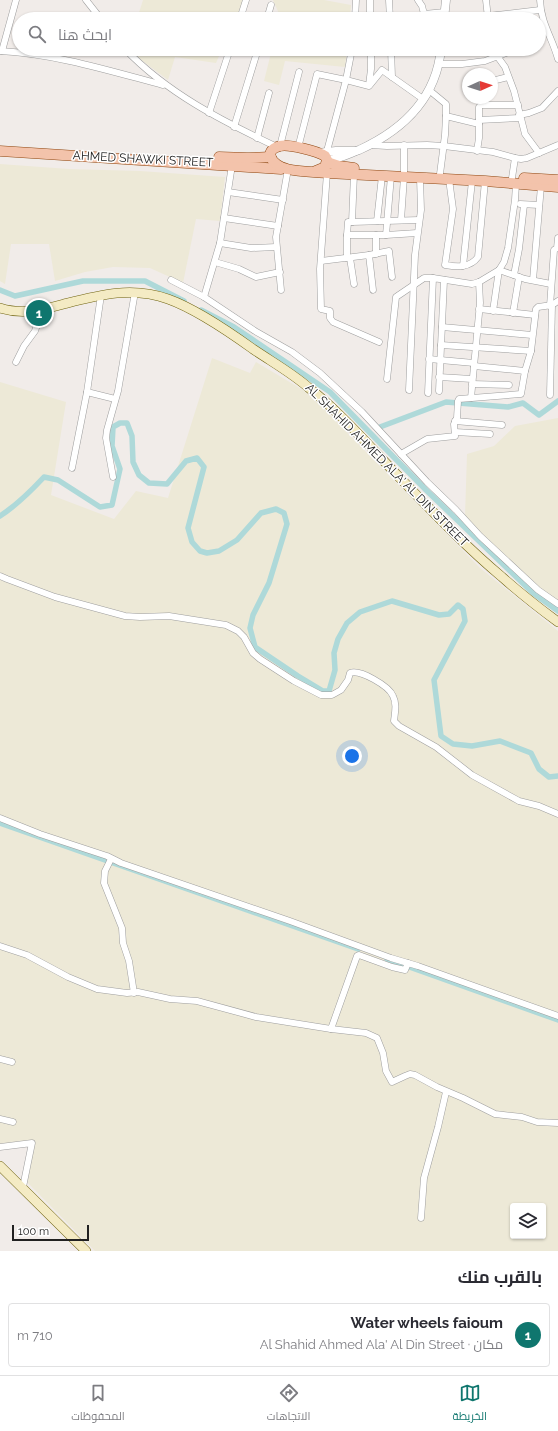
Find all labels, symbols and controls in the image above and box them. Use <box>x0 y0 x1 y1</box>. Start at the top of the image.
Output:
search box <box>12 12 546 56</box>
icon: search <box>26 23 48 45</box>
text: ابحث هنا <box>58 26 112 44</box>
north arrow <box>462 68 498 104</box>
street label: AHMED SHAWKI STREET <box>72 148 214 170</box>
pin: 1 <box>26 298 52 328</box>
street label: AL SHAHID AHMED ALA' AL DIN STREET <box>303 381 472 550</box>
your location <box>342 746 362 766</box>
map controls <box>510 1203 546 1239</box>
button: layers <box>510 1203 546 1239</box>
scale bar <box>12 1223 89 1242</box>
text: 100 m <box>18 1225 49 1238</box>
text: بالقرب منك <box>458 1267 542 1287</box>
text: Water wheels faioum <box>351 1314 503 1332</box>
text: 710 m <box>17 1328 53 1343</box>
text: 1 <box>525 1328 531 1343</box>
text: مكان · Al Shahid Ahmed Ala' Al Din Street <box>260 1337 503 1352</box>
tab: المحفوظات <box>71 1382 125 1426</box>
tab: الاتجاهات <box>267 1382 310 1426</box>
tab: الخريطة <box>453 1382 487 1426</box>

